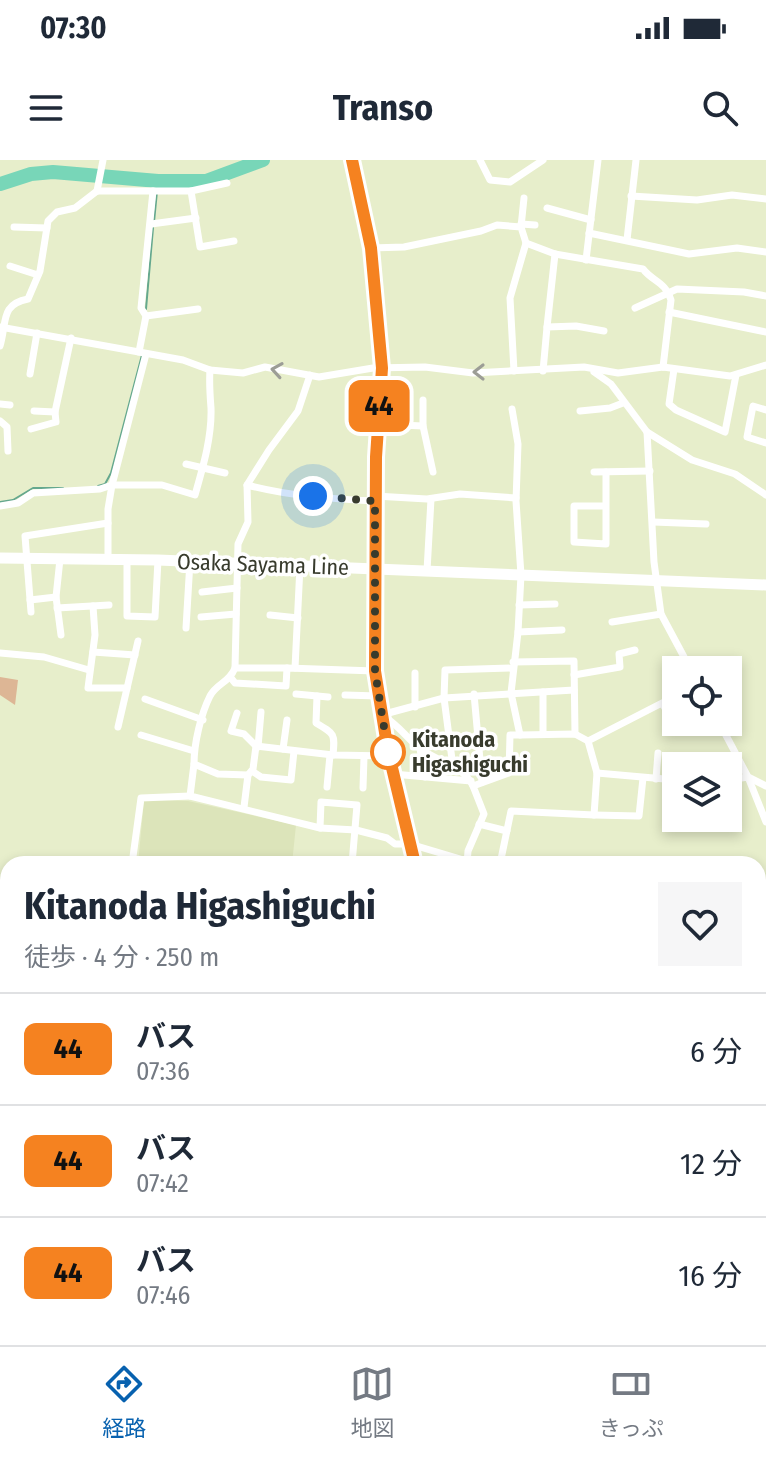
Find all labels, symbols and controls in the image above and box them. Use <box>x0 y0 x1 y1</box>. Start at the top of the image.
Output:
text: 07:30 <box>40 10 107 46</box>
icon: menu <box>24 86 68 130</box>
text: Transo <box>333 86 433 130</box>
icon: search <box>698 86 742 130</box>
one-way arrow <box>271 362 284 379</box>
one-way arrow <box>472 363 485 381</box>
line badge: 44 <box>343 380 415 432</box>
text: 44 <box>365 389 393 422</box>
your location <box>293 476 333 516</box>
street label: Osaka Sayama Line <box>177 548 349 581</box>
map controls <box>662 656 742 832</box>
button: locate <box>662 656 742 736</box>
place label: Kitanoda Higashiguchi <box>412 726 528 778</box>
marker: Kitanoda Higashiguchi <box>371 735 405 769</box>
button: layers <box>662 752 742 832</box>
button: heart <box>658 882 742 966</box>
text: Kitanoda Higashiguchi <box>24 883 376 929</box>
text: 徒歩 · 4 分 · 250 m <box>24 942 219 973</box>
text: バス <box>136 1019 196 1055</box>
text: 44 <box>54 1032 82 1065</box>
text: 6 分 <box>690 1034 742 1070</box>
text: 07:36 <box>136 1056 190 1087</box>
text: バス <box>136 1131 196 1167</box>
text: 44 <box>54 1144 82 1177</box>
text: 12 分 <box>680 1146 742 1182</box>
text: 07:42 <box>136 1168 189 1199</box>
text: バス <box>136 1243 196 1279</box>
text: 44 <box>54 1256 82 1289</box>
text: 16 分 <box>678 1258 742 1294</box>
text: 07:46 <box>136 1280 190 1311</box>
tab: 経路 <box>102 1362 146 1442</box>
tab: 地図 <box>350 1362 394 1442</box>
tab: きっぷ <box>599 1362 664 1442</box>

